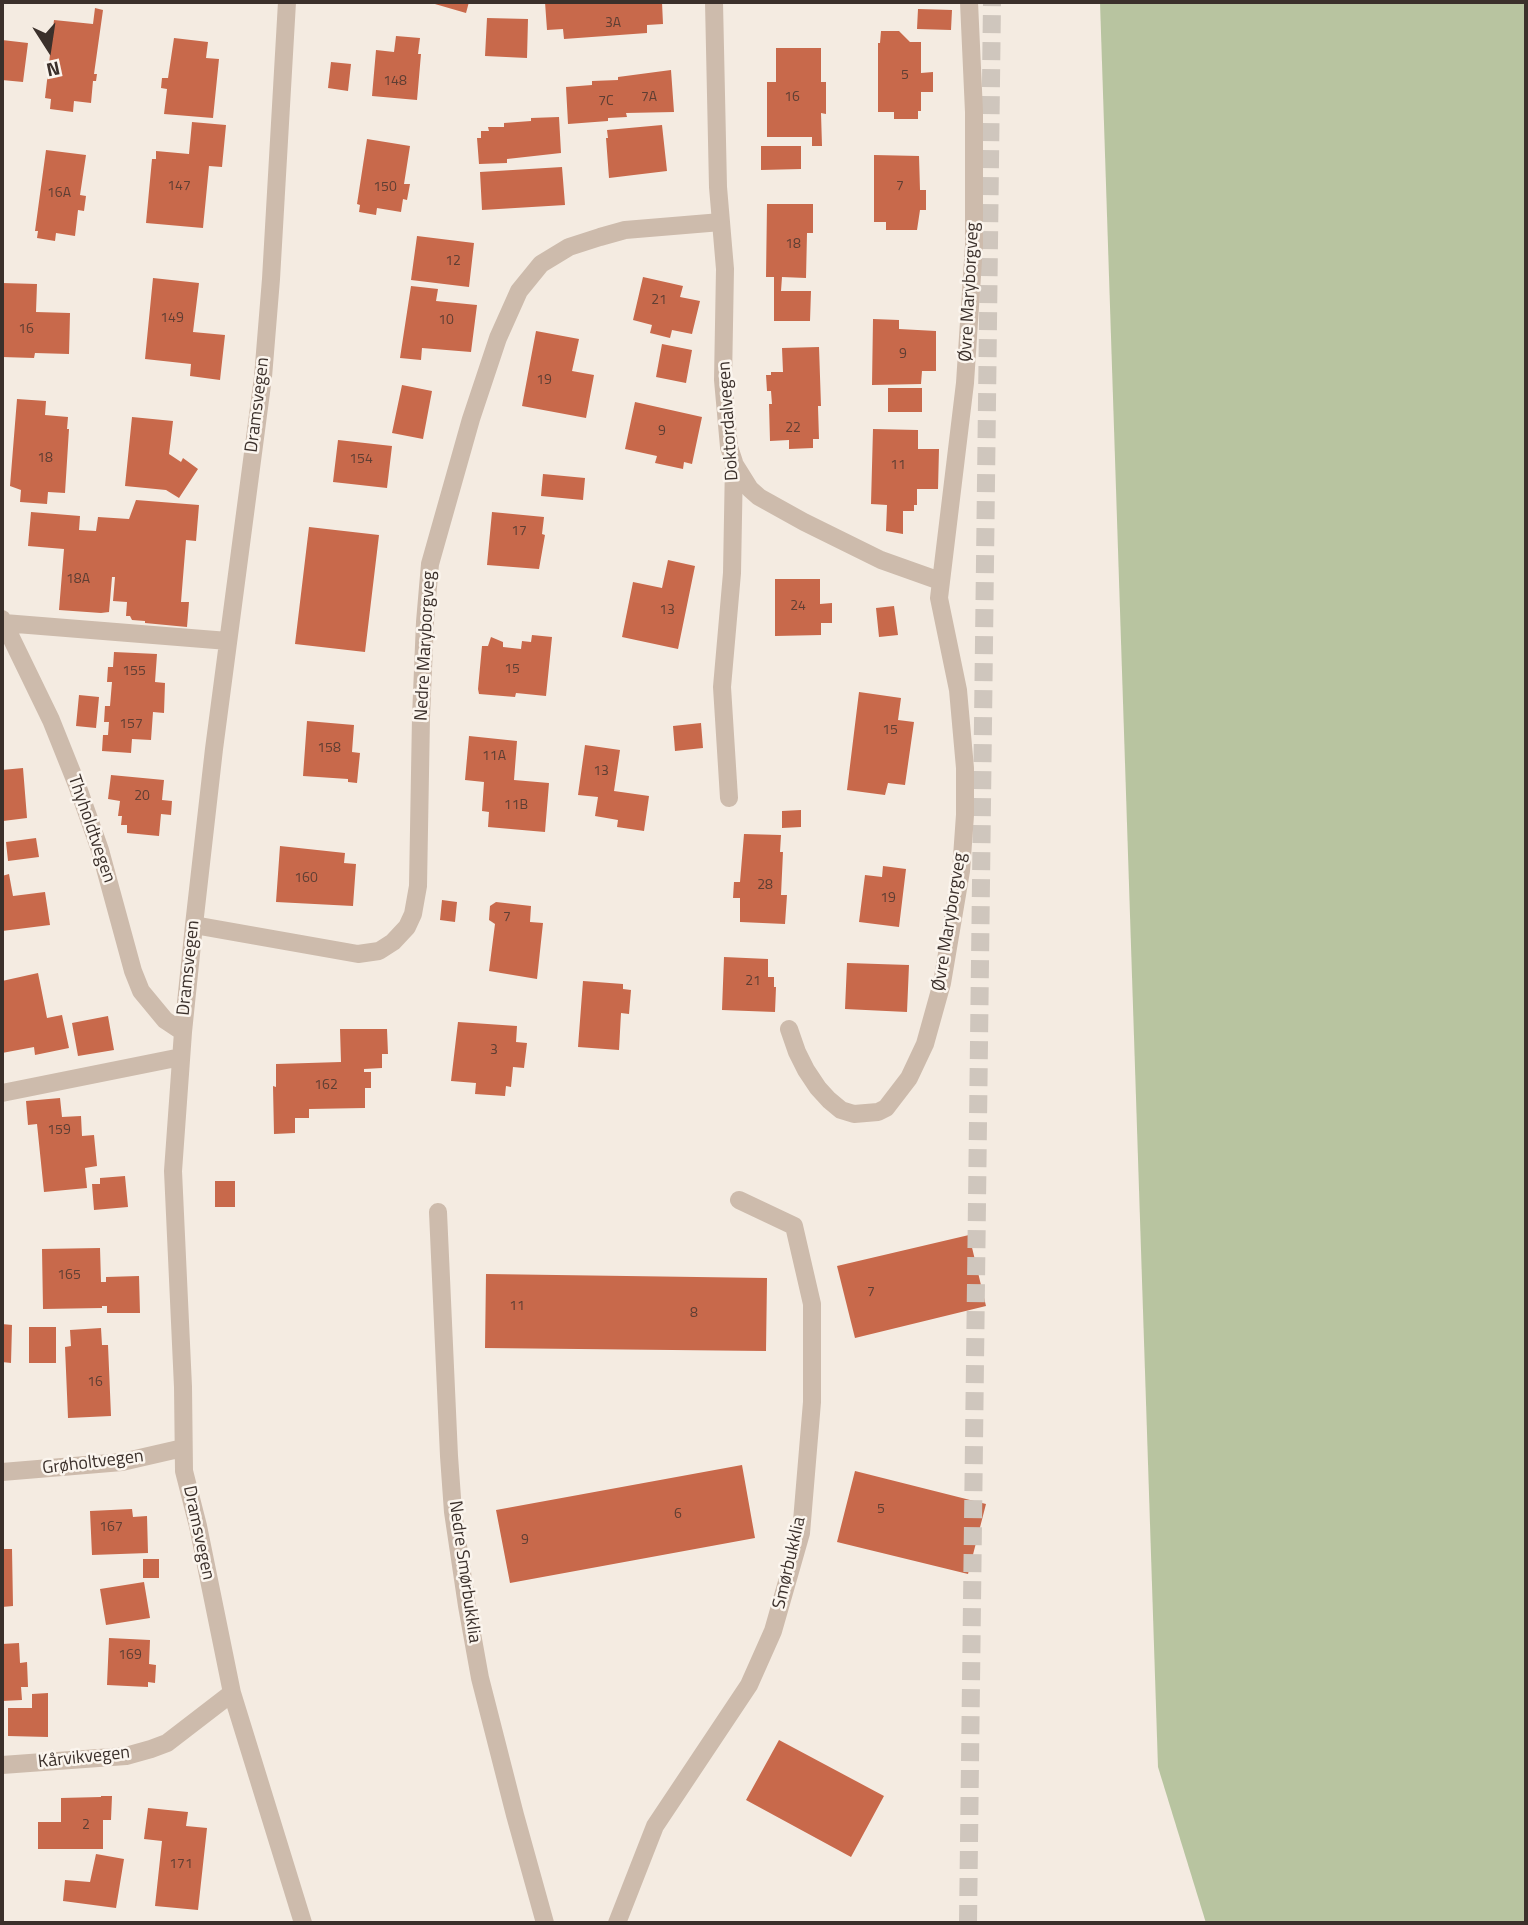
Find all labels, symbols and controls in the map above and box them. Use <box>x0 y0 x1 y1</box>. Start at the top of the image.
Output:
north arrow <box>14 14 84 84</box>
house number: 3A <box>605 16 621 32</box>
text: N <box>44 54 63 86</box>
house number: 5 <box>901 68 909 84</box>
house number: 148 <box>383 74 407 90</box>
house number: 7A <box>641 90 657 106</box>
house number: 16 <box>784 90 800 106</box>
house number: 7C <box>598 94 614 110</box>
house number: 147 <box>167 179 191 195</box>
house number: 7 <box>896 179 904 195</box>
house number: 150 <box>373 180 397 196</box>
house number: 16A <box>47 186 71 202</box>
street label: Øvre Maryborgveg <box>956 222 984 362</box>
house number: 18 <box>785 237 801 253</box>
house number: 12 <box>445 254 461 270</box>
house number: 21 <box>651 293 667 309</box>
house number: 149 <box>160 311 184 327</box>
house number: 10 <box>438 313 454 329</box>
house number: 16 <box>18 322 34 338</box>
house number: 9 <box>899 347 907 363</box>
street label: Dramsvegen <box>241 356 275 454</box>
street label: Doktordalvegen <box>714 360 744 482</box>
house number: 19 <box>536 373 552 389</box>
house number: 22 <box>785 421 801 437</box>
house number: 9 <box>658 424 666 440</box>
house number: 18 <box>37 451 53 467</box>
house number: 154 <box>349 452 373 468</box>
house number: 11 <box>890 458 906 474</box>
house number: 17 <box>511 524 527 540</box>
street label: Nedre Maryborgveg <box>411 571 441 721</box>
house number: 18A <box>66 572 90 588</box>
house number: 24 <box>790 599 806 615</box>
house number: 13 <box>659 603 675 619</box>
house number: 15 <box>504 662 520 678</box>
house number: 155 <box>122 664 146 680</box>
house number: 157 <box>119 717 143 733</box>
house number: 15 <box>882 723 898 739</box>
house number: 158 <box>317 741 341 757</box>
house number: 11A <box>482 749 506 765</box>
house number: 13 <box>593 764 609 780</box>
street label: Thyholdtvegen <box>62 772 120 886</box>
house number: 20 <box>134 789 150 805</box>
house number: 11B <box>504 798 528 814</box>
street label: Øvre Maryborgveg <box>928 851 972 993</box>
house number: 160 <box>294 871 318 887</box>
house number: 28 <box>757 878 773 894</box>
house number: 19 <box>880 891 896 907</box>
house number: 7 <box>503 910 511 926</box>
street label: Dramsvegen <box>173 919 205 1017</box>
house number: 21 <box>745 974 761 990</box>
house number: 3 <box>490 1043 498 1059</box>
house number: 162 <box>314 1078 338 1094</box>
house number: 159 <box>47 1123 71 1139</box>
house number: 165 <box>57 1268 81 1284</box>
house number: 7 <box>867 1285 875 1301</box>
house number: 11 <box>509 1299 525 1315</box>
house number: 8 <box>690 1306 698 1322</box>
house number: 16 <box>87 1375 103 1391</box>
street label: Grøholtvegen <box>41 1446 145 1480</box>
street label: Dramsvegen <box>177 1484 219 1582</box>
street label: Nedre Smørbukklia <box>443 1499 485 1645</box>
house number: 5 <box>877 1502 885 1518</box>
house number: 6 <box>674 1507 682 1523</box>
street label: Smørbukklia <box>769 1515 811 1611</box>
house number: 167 <box>99 1520 123 1536</box>
house number: 9 <box>521 1533 529 1549</box>
house number: 169 <box>118 1648 142 1664</box>
street label: Kårvikvegen <box>37 1742 131 1774</box>
house number: 2 <box>82 1818 90 1834</box>
house number: 171 <box>169 1857 193 1873</box>

